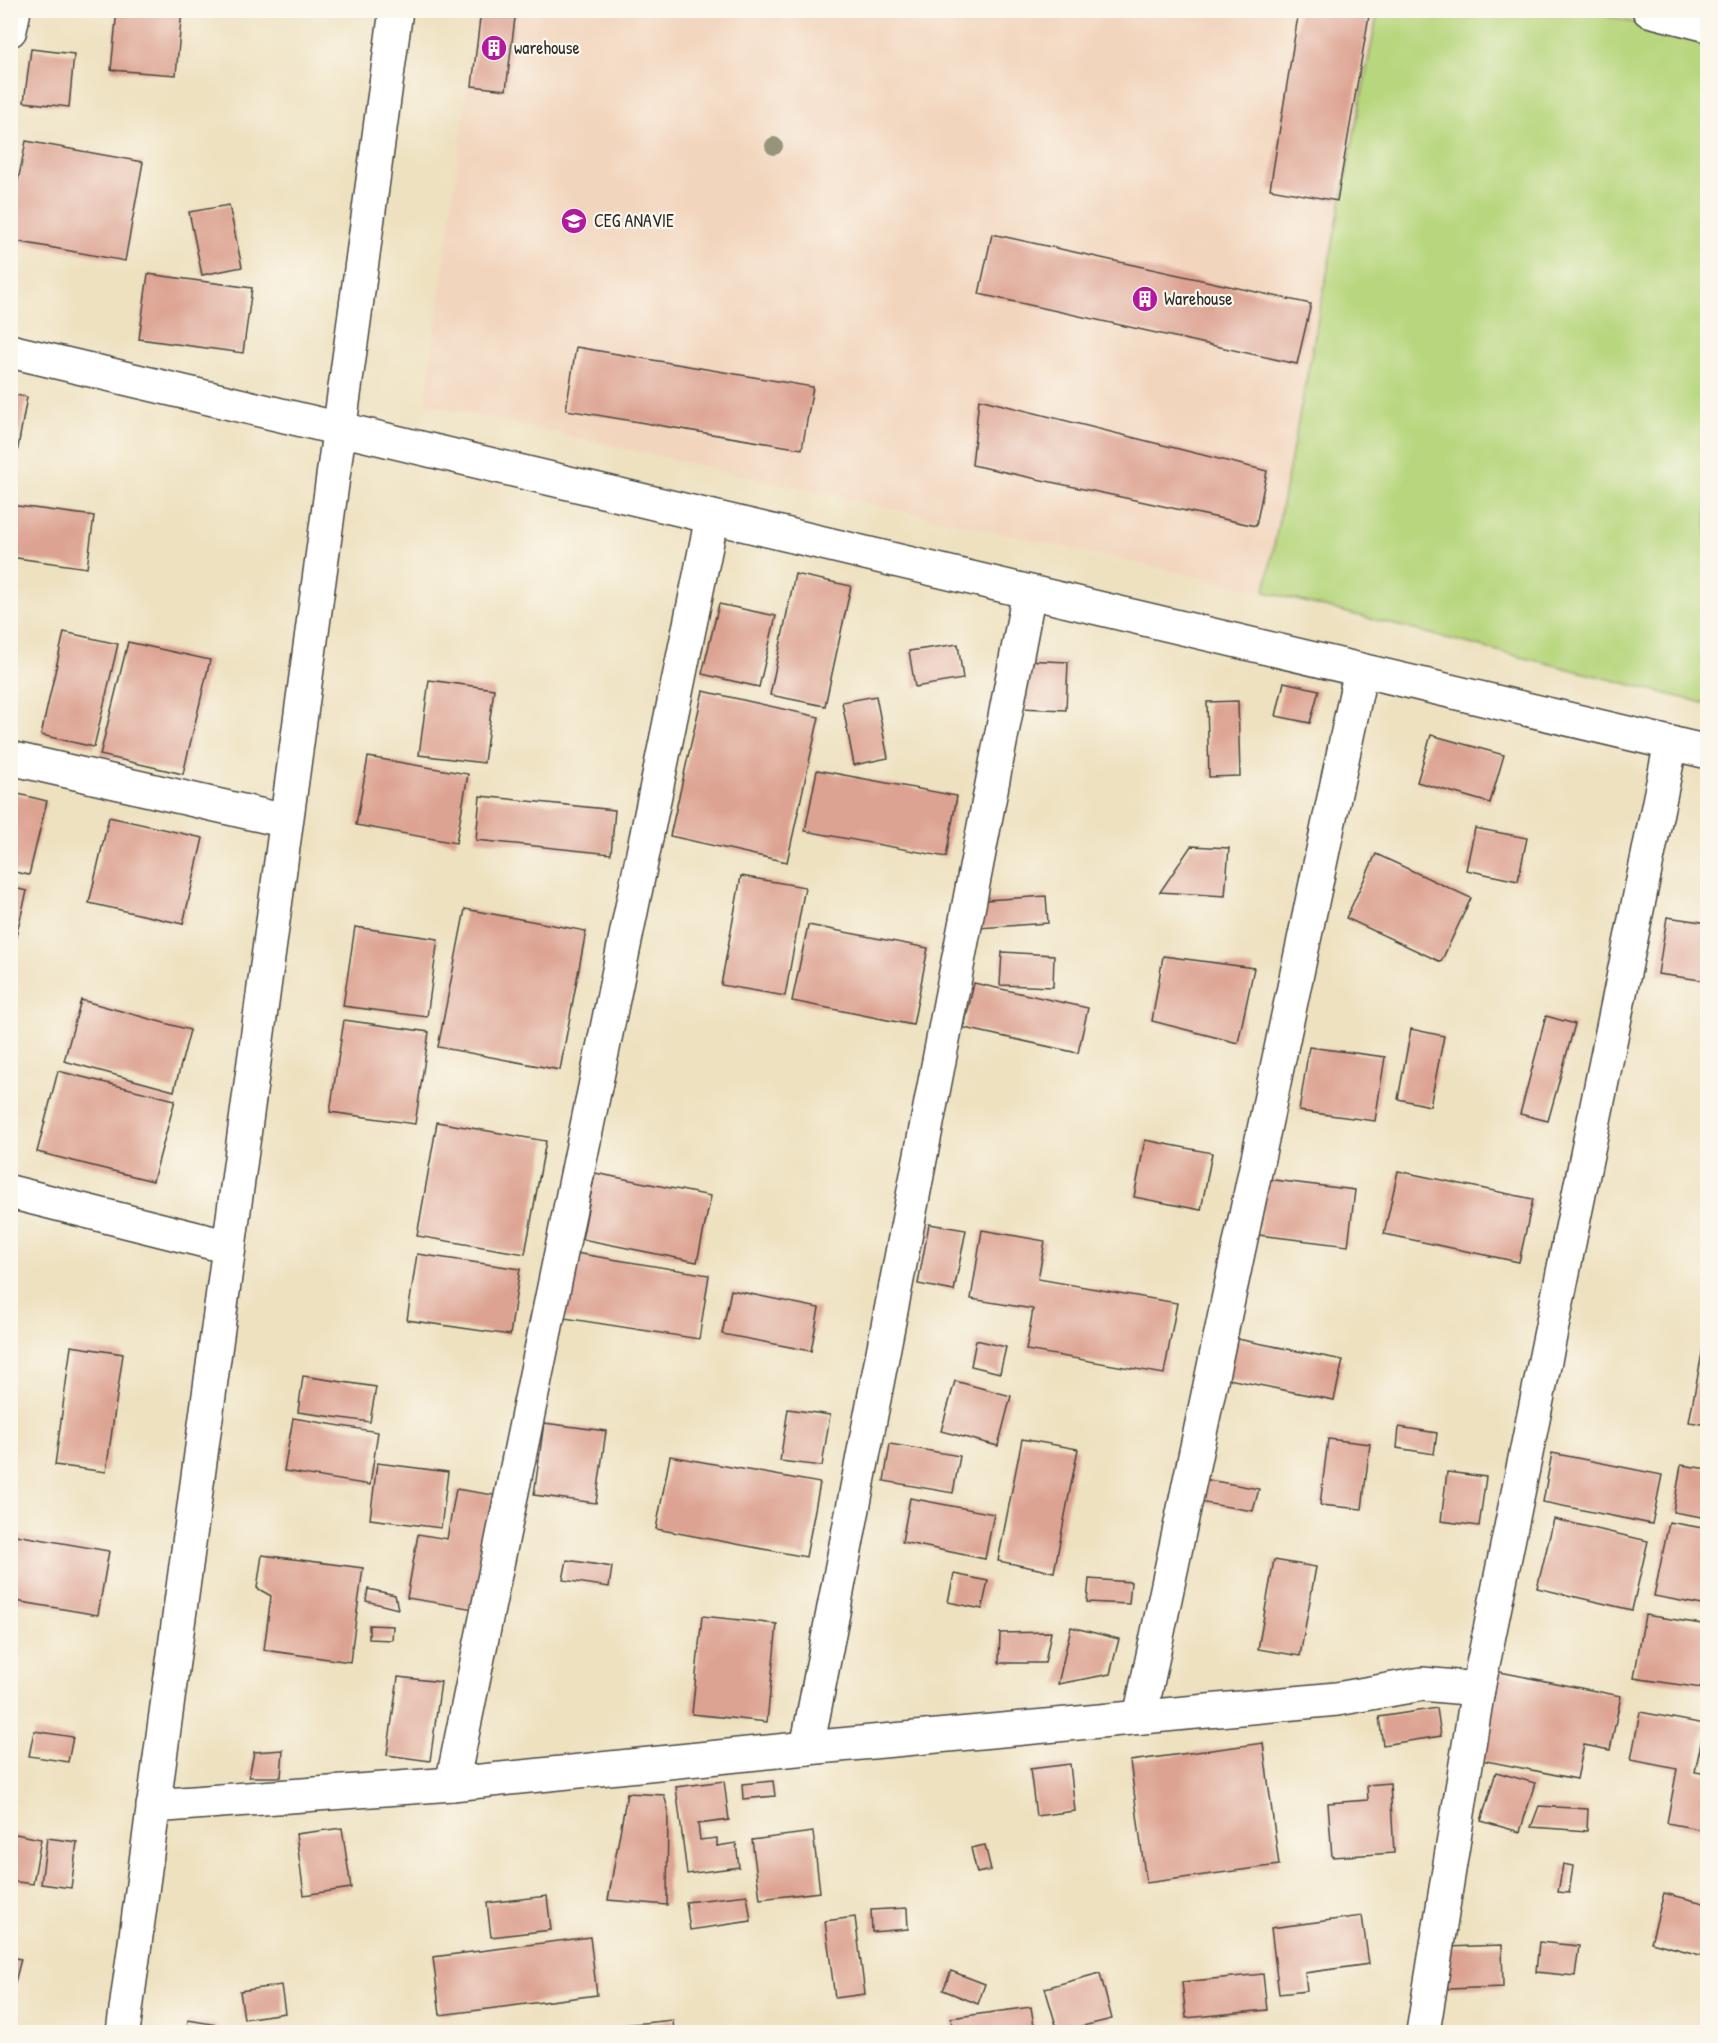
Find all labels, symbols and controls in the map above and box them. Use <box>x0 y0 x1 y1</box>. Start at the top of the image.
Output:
building icon: warehouse <box>479 33 509 63</box>
place label: warehouse <box>514 35 580 60</box>
school or university icon: CEG ANAVIE <box>559 206 589 236</box>
place label: CEG ANAVIE <box>594 208 674 233</box>
building icon: Warehouse <box>1130 284 1160 314</box>
place label: Warehouse <box>1164 286 1232 311</box>

